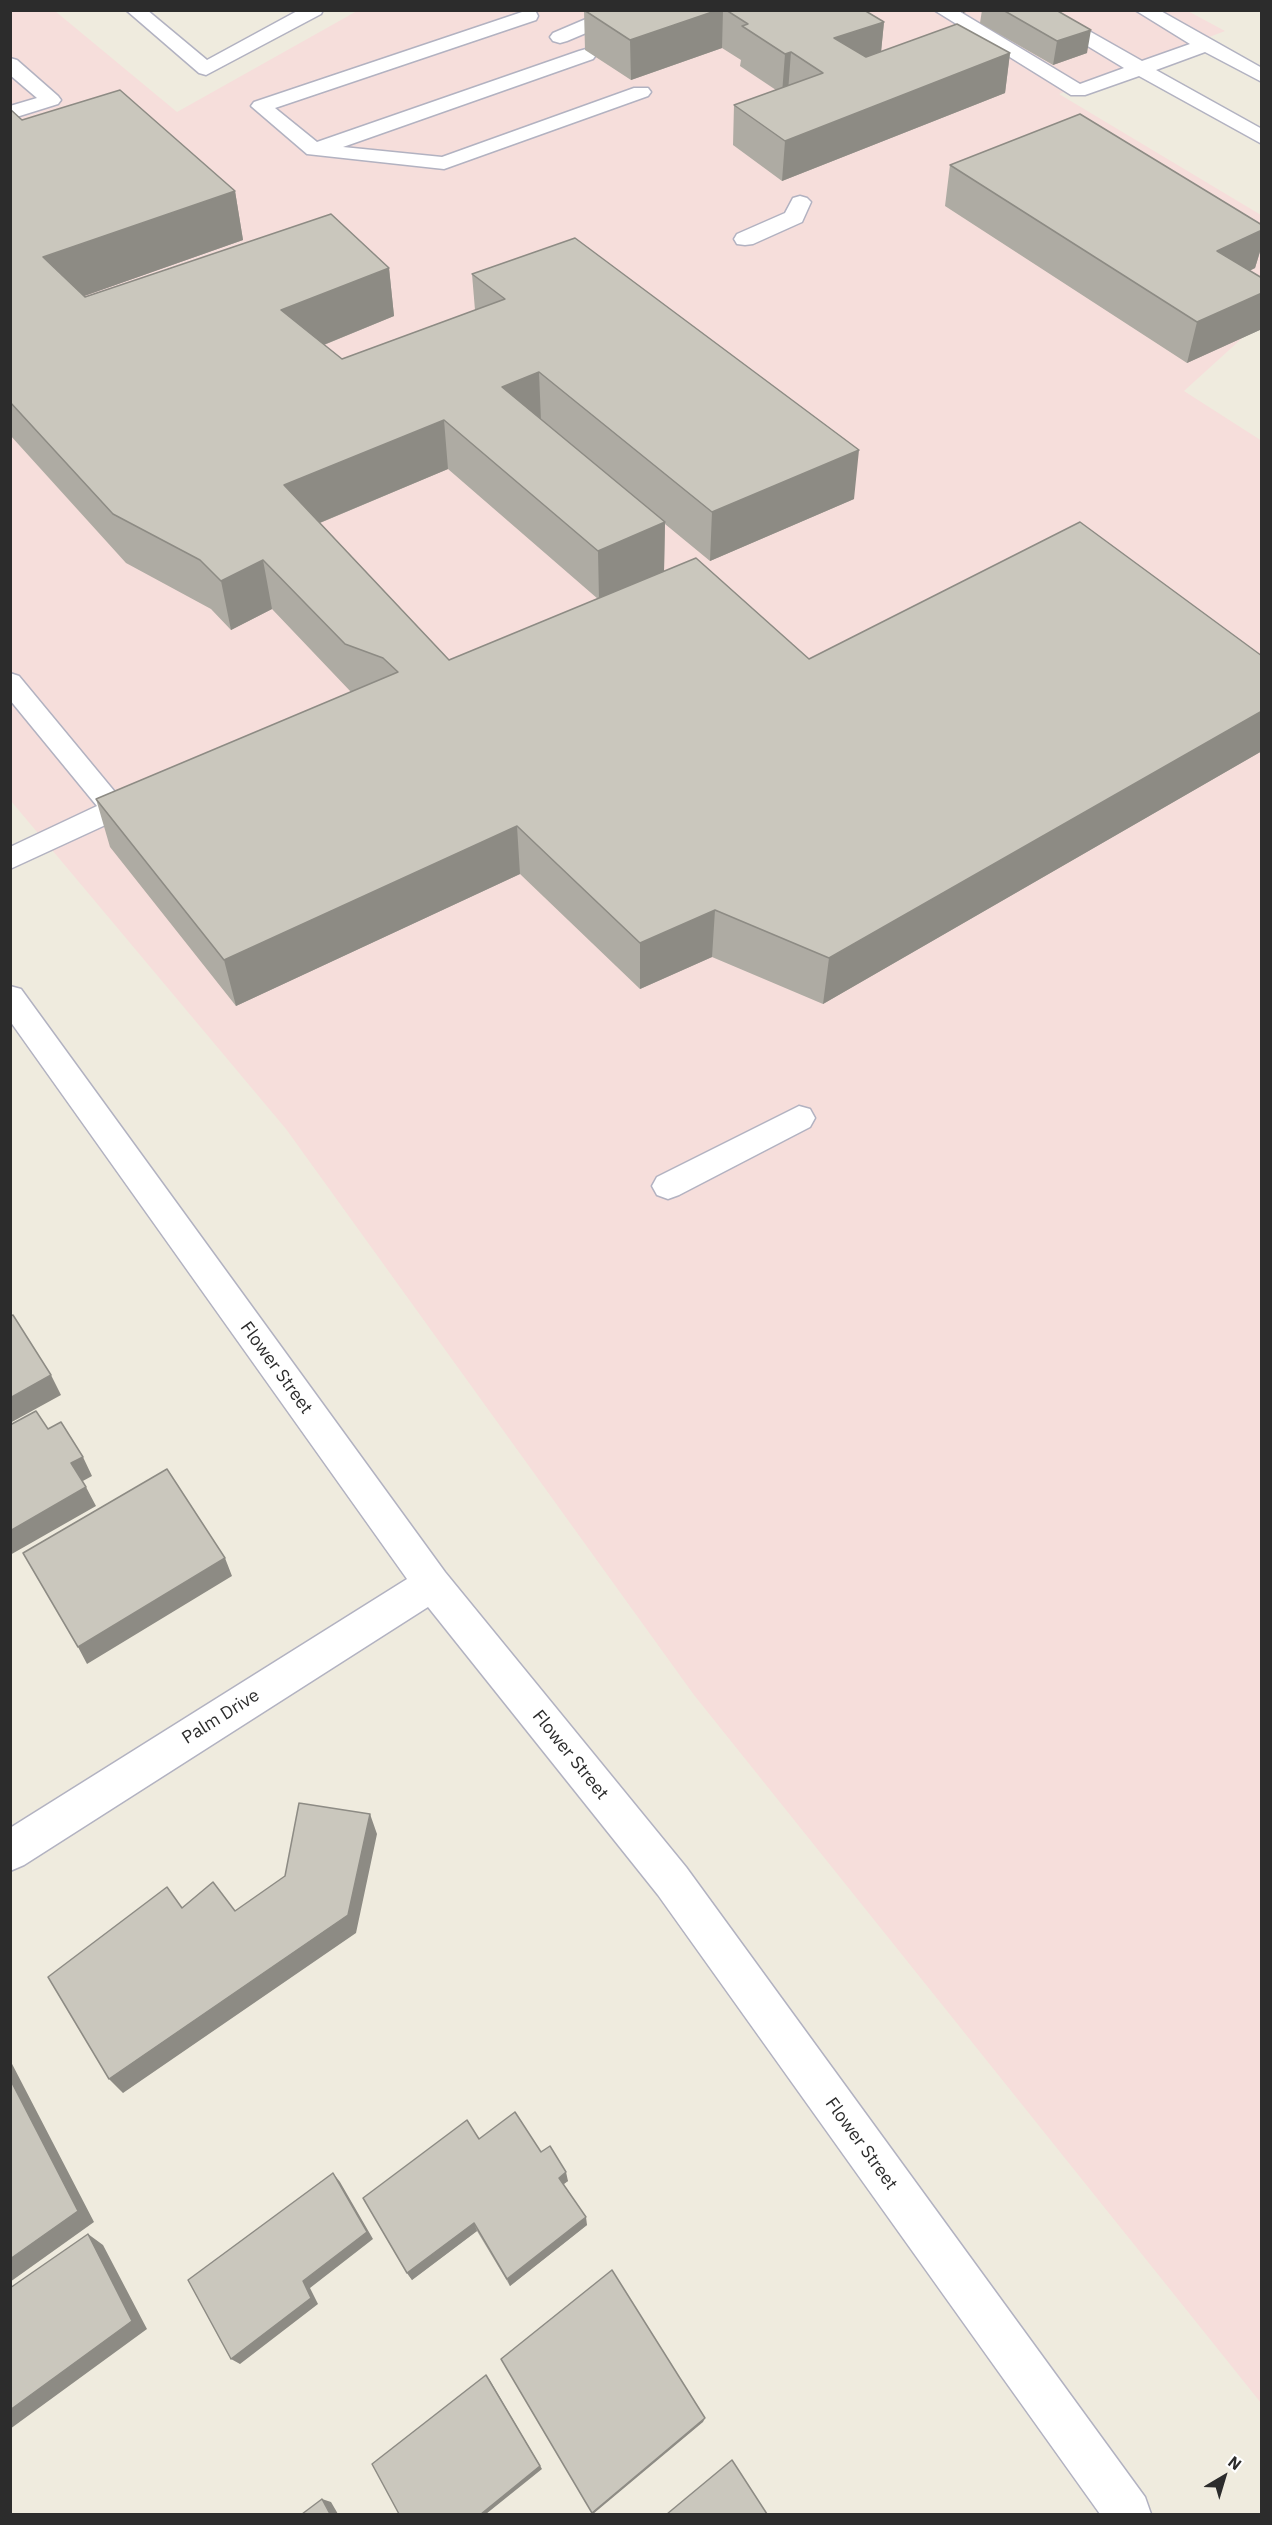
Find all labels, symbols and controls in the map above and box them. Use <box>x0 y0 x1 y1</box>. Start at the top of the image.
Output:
street label: Flower Street <box>235 1318 317 1418</box>
street label: Palm Drive <box>178 1685 264 1749</box>
street label: Flower Street <box>527 1706 613 1804</box>
street label: Flower Street <box>820 2094 902 2194</box>
north arrow <box>1194 2447 1254 2507</box>
text: N <box>1224 2451 1246 2474</box>

